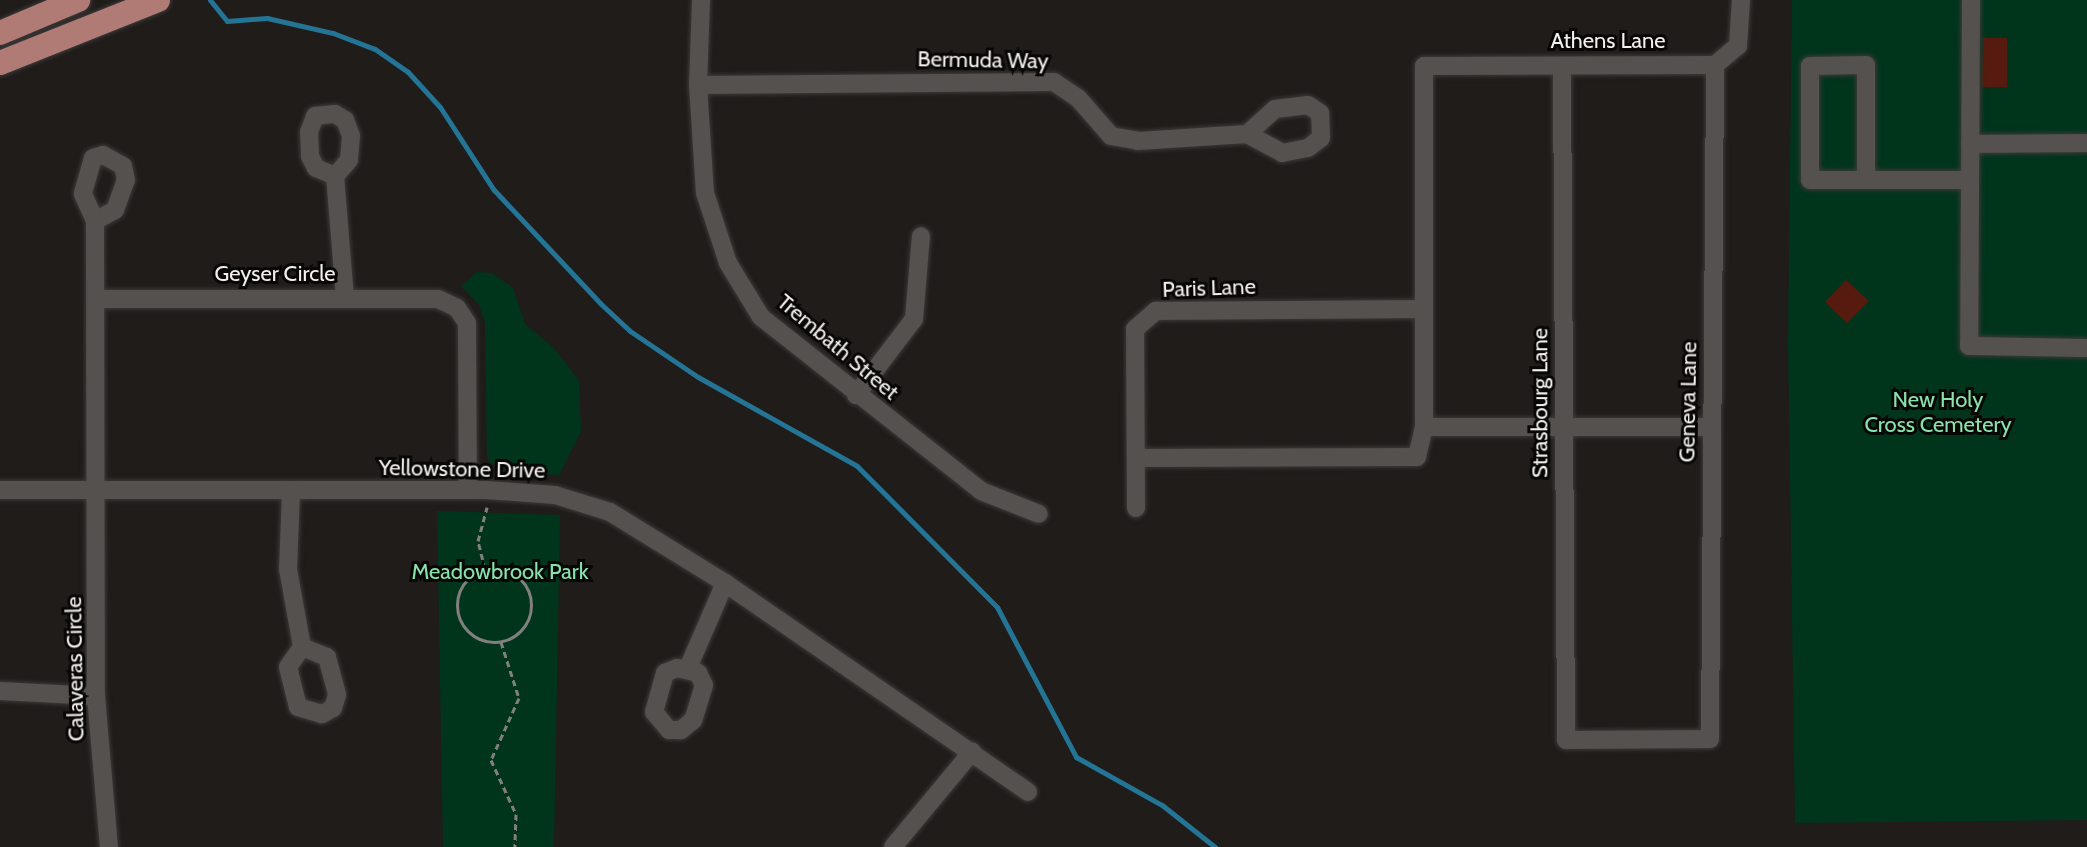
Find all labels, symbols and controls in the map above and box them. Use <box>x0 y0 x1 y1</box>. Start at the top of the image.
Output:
street label: Athens Lane <box>1550 28 1666 54</box>
street label: Bermuda Way <box>917 46 1049 74</box>
street label: Geyser Circle <box>214 261 336 287</box>
street label: Paris Lane <box>1162 273 1256 303</box>
street label: Trembath Street <box>772 289 904 405</box>
street label: Strasbourg Lane <box>1527 328 1553 478</box>
street label: Geneva Lane <box>1674 341 1702 463</box>
park label: New Holy Cross Cemetery <box>1864 386 2012 438</box>
street label: Yellowstone Drive <box>379 454 545 484</box>
park label: Meadowbrook Park <box>411 559 589 585</box>
street label: Calaveras Circle <box>61 596 89 742</box>

